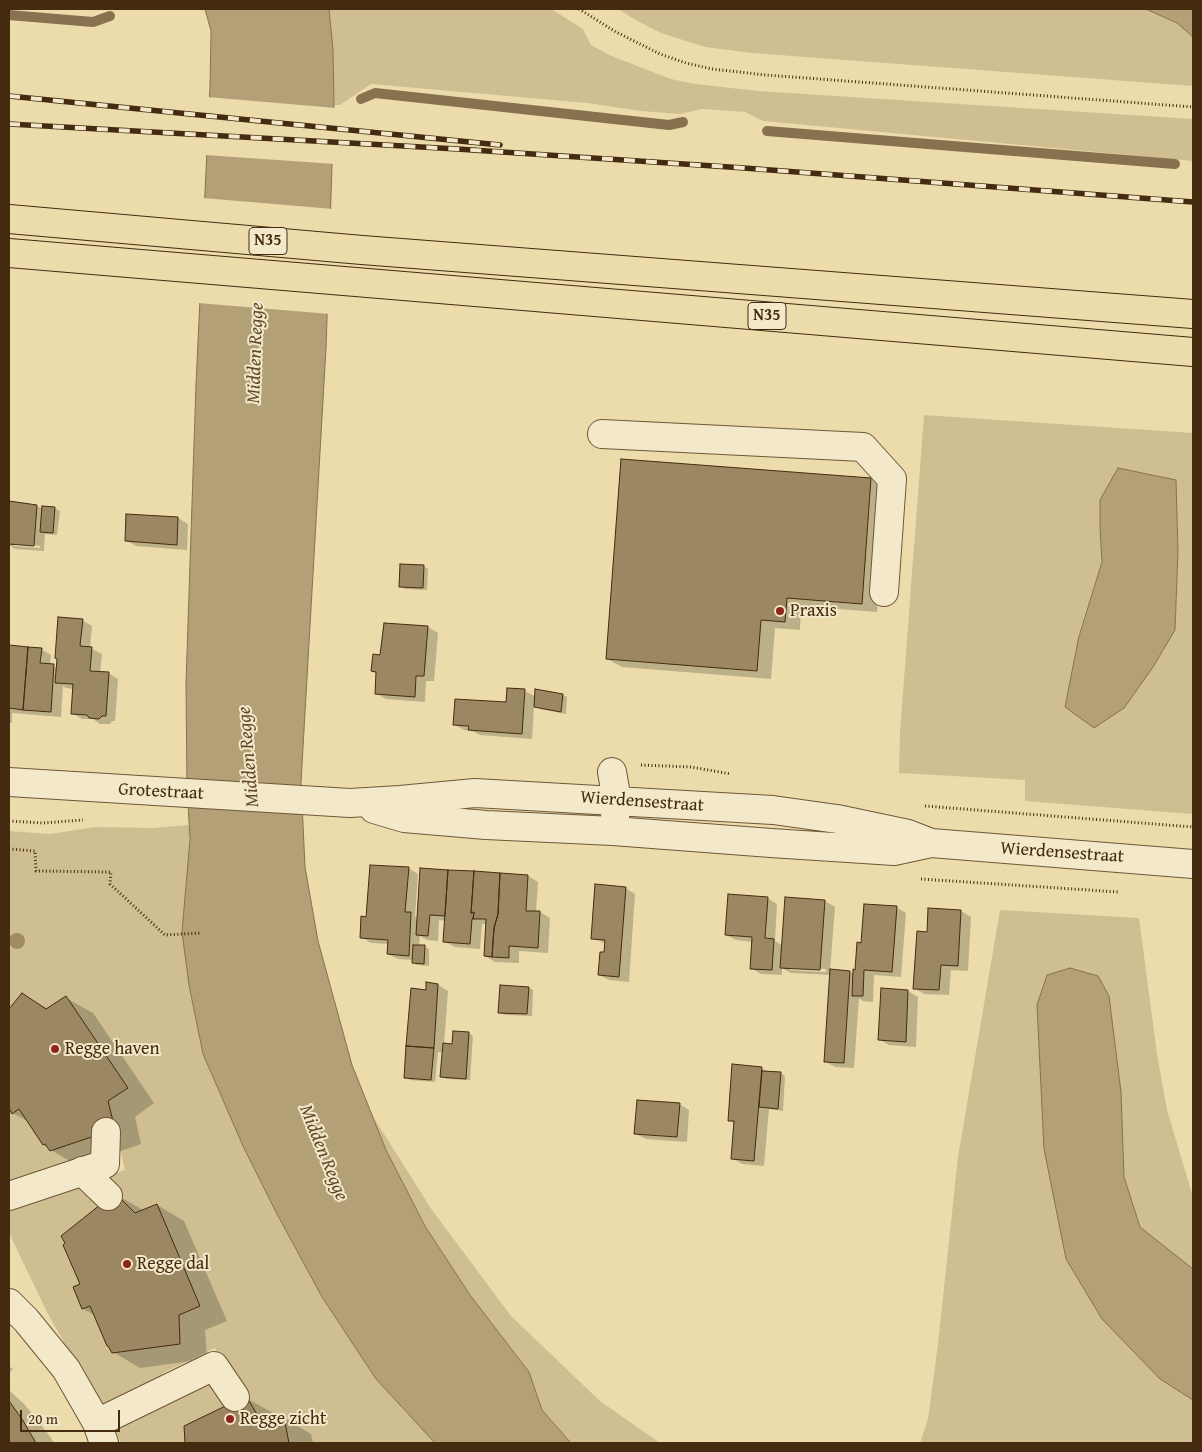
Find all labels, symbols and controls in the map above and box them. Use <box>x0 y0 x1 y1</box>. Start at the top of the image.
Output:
road number: N35 <box>249 228 287 255</box>
water label: Midden Regge <box>243 302 269 404</box>
road number: N35 <box>748 302 786 330</box>
place label: Praxis <box>790 600 837 622</box>
marker: Praxis <box>774 605 786 617</box>
water label: Midden Regge <box>233 706 265 808</box>
street label: Grotestraat <box>118 779 204 805</box>
street label: Wierdensestraat <box>579 787 705 817</box>
street label: Wierdensestraat <box>999 838 1125 868</box>
place label: Regge haven <box>65 1038 160 1060</box>
marker: Regge haven <box>49 1043 61 1055</box>
water label: Midden Regge <box>293 1102 353 1204</box>
place label: Regge dal <box>137 1253 209 1275</box>
marker: Regge dal <box>121 1258 133 1270</box>
scale bar <box>22 1400 122 1432</box>
text: 20 m <box>28 1408 58 1429</box>
place label: Regge zicht <box>240 1408 326 1430</box>
marker: Regge zicht <box>224 1413 236 1425</box>

